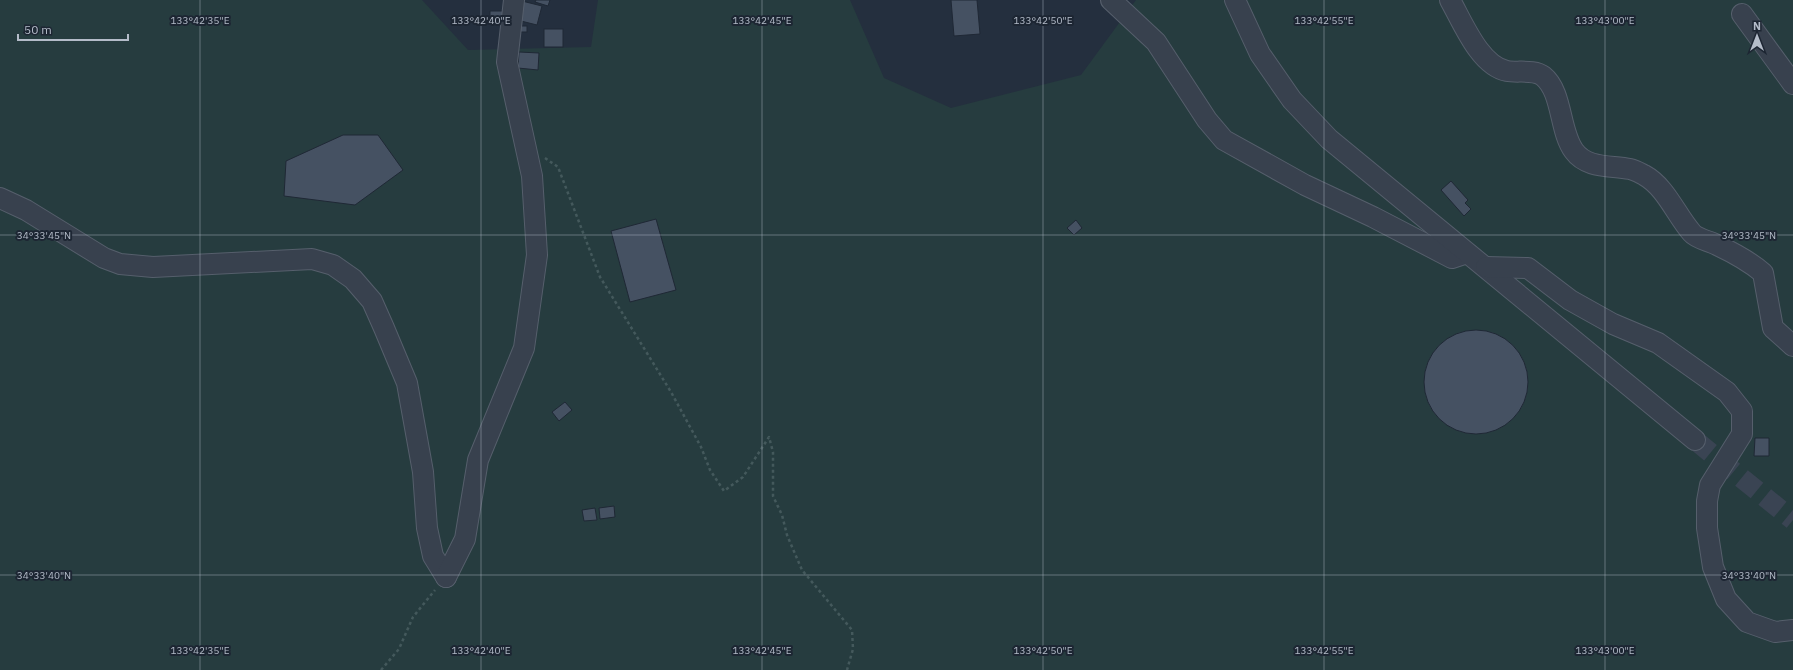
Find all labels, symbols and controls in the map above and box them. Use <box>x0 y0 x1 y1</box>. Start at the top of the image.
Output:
text: 133°42'35"E <box>170 14 230 27</box>
text: 133°42'40"E <box>451 14 511 27</box>
text: 133°42'45"E <box>732 14 792 27</box>
text: 133°42'50"E <box>1013 14 1073 27</box>
text: 133°42'55"E <box>1294 14 1354 27</box>
text: 133°43'00"E <box>1575 14 1635 27</box>
scale bar <box>18 16 128 42</box>
north arrow <box>1737 16 1777 56</box>
text: N <box>1753 19 1761 33</box>
text: 50 m <box>24 22 52 37</box>
text: 34°33'45"N <box>17 229 71 242</box>
text: 34°33'45"N <box>1722 229 1776 242</box>
text: 34°33'40"N <box>17 569 71 582</box>
text: 34°33'40"N <box>1722 569 1776 582</box>
text: 133°42'35"E <box>170 644 230 657</box>
text: 133°42'40"E <box>451 644 511 657</box>
text: 133°42'45"E <box>732 644 792 657</box>
text: 133°42'50"E <box>1013 644 1073 657</box>
text: 133°42'55"E <box>1294 644 1354 657</box>
text: 133°43'00"E <box>1575 644 1635 657</box>

